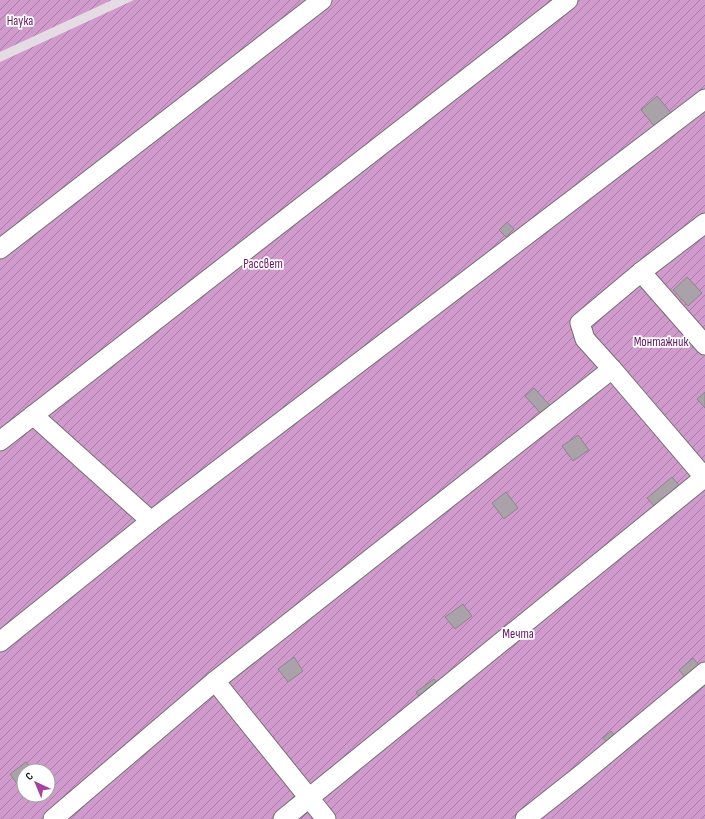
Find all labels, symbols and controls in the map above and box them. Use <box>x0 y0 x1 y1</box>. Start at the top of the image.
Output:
park label: Наука <box>7 13 33 29</box>
park label: Рассвет <box>243 256 283 272</box>
park label: Монтажник <box>634 334 688 350</box>
park label: Мечта <box>502 626 534 642</box>
north arrow <box>16 763 56 803</box>
text: С <box>23 769 36 783</box>

